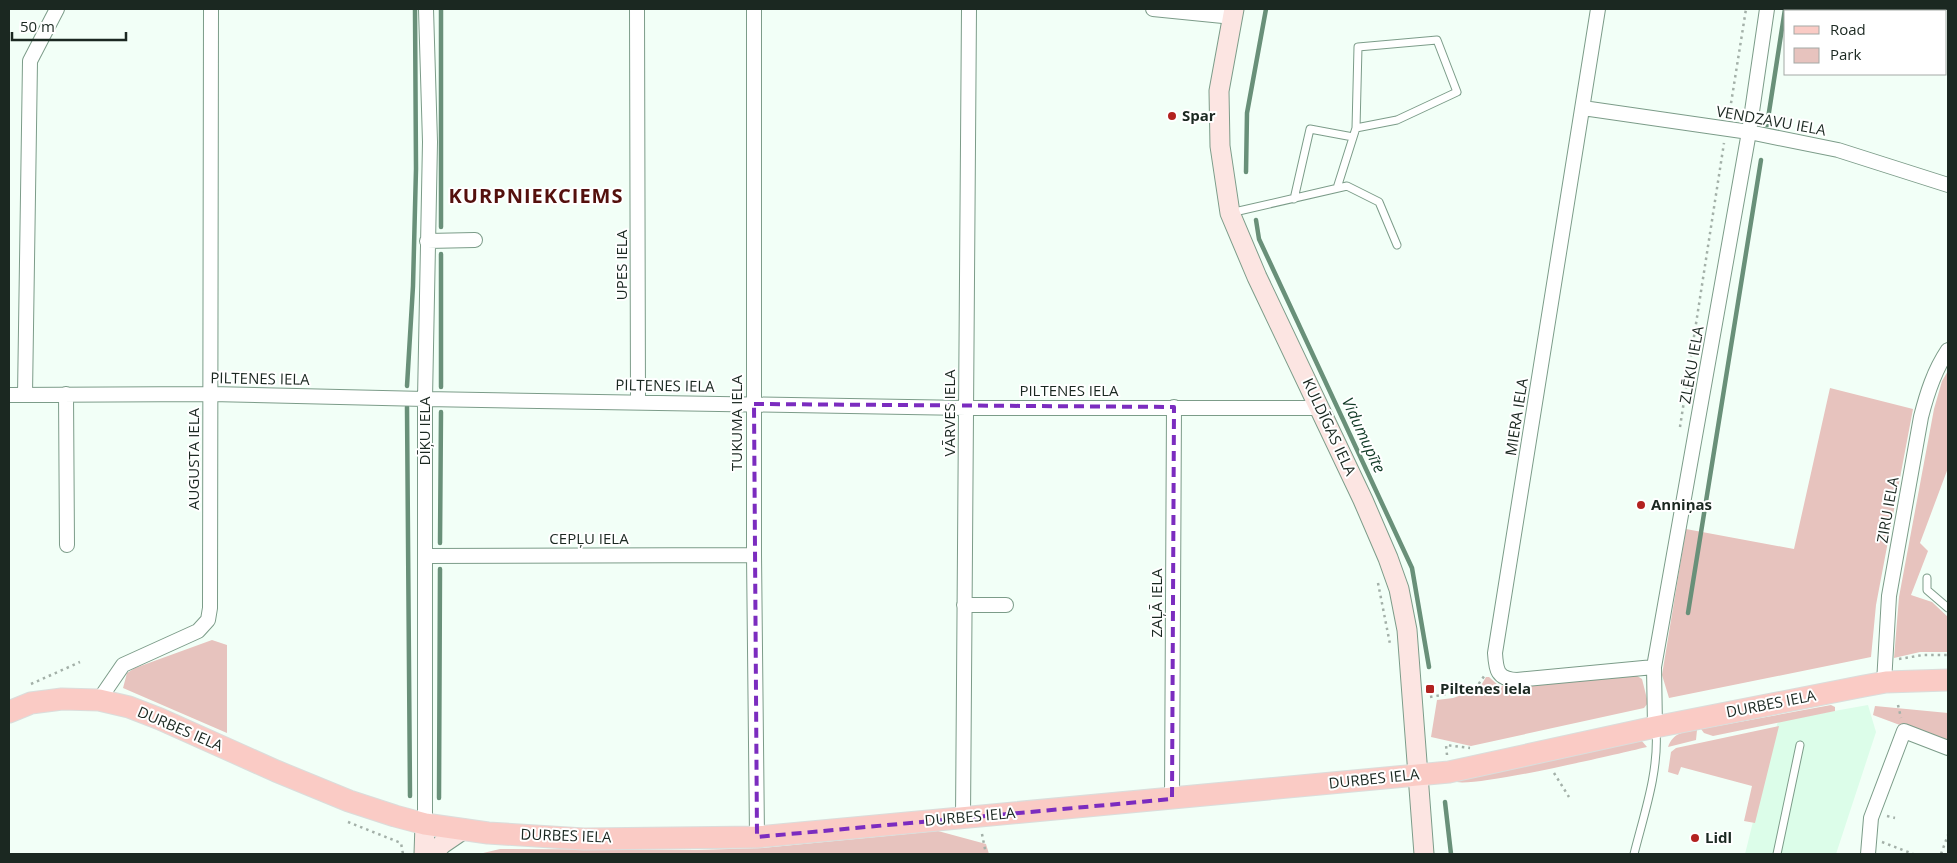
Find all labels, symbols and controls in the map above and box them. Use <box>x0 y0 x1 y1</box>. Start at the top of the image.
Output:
scale bar <box>12 10 126 42</box>
legend <box>1784 10 1947 75</box>
text: 50 m <box>20 16 55 36</box>
text: Road <box>1830 19 1866 39</box>
text: Park <box>1830 44 1861 64</box>
street label: VENDZAVU IELA <box>1715 101 1828 140</box>
place label: Spar <box>1182 105 1216 125</box>
marker: Spar <box>1166 110 1178 122</box>
district label: KURPNIEKCIEMS <box>449 182 623 209</box>
street label: UPES IELA <box>611 229 631 300</box>
street label: ZLĒKU IELA <box>1674 324 1708 405</box>
street label: PILTENES IELA <box>210 367 310 389</box>
street label: VĀRVES IELA <box>939 369 959 456</box>
street label: PILTENES IELA <box>615 374 715 396</box>
street label: TUKUMA IELA <box>726 374 746 471</box>
street label: KULDĪGAS IELA <box>1299 375 1361 479</box>
street label: MIERA IELA <box>1500 376 1532 457</box>
street label: PILTENES IELA <box>1019 380 1119 400</box>
water label: Vidumupīte <box>1337 394 1391 476</box>
street label: DĪĶU IELA <box>414 396 434 465</box>
street label: AUGUSTA IELA <box>183 408 203 510</box>
street label: ZIRU IELA <box>1871 475 1903 544</box>
place label: Anniņas <box>1651 494 1712 514</box>
marker: Anniņas <box>1635 499 1647 511</box>
street label: CEPĻU IELA <box>549 528 629 548</box>
street label: ZAĻĀ IELA <box>1146 568 1166 638</box>
place label: Piltenes iela <box>1440 678 1531 698</box>
marker: Piltenes iela <box>1424 683 1436 695</box>
street label: DURBES IELA <box>1724 684 1818 722</box>
street label: DURBES IELA <box>135 701 227 755</box>
street label: DURBES IELA <box>1328 763 1421 793</box>
street label: DURBES IELA <box>924 802 1017 830</box>
street label: DURBES IELA <box>520 823 612 847</box>
place label: Lidl <box>1705 827 1732 847</box>
marker: Lidl <box>1689 832 1701 844</box>

